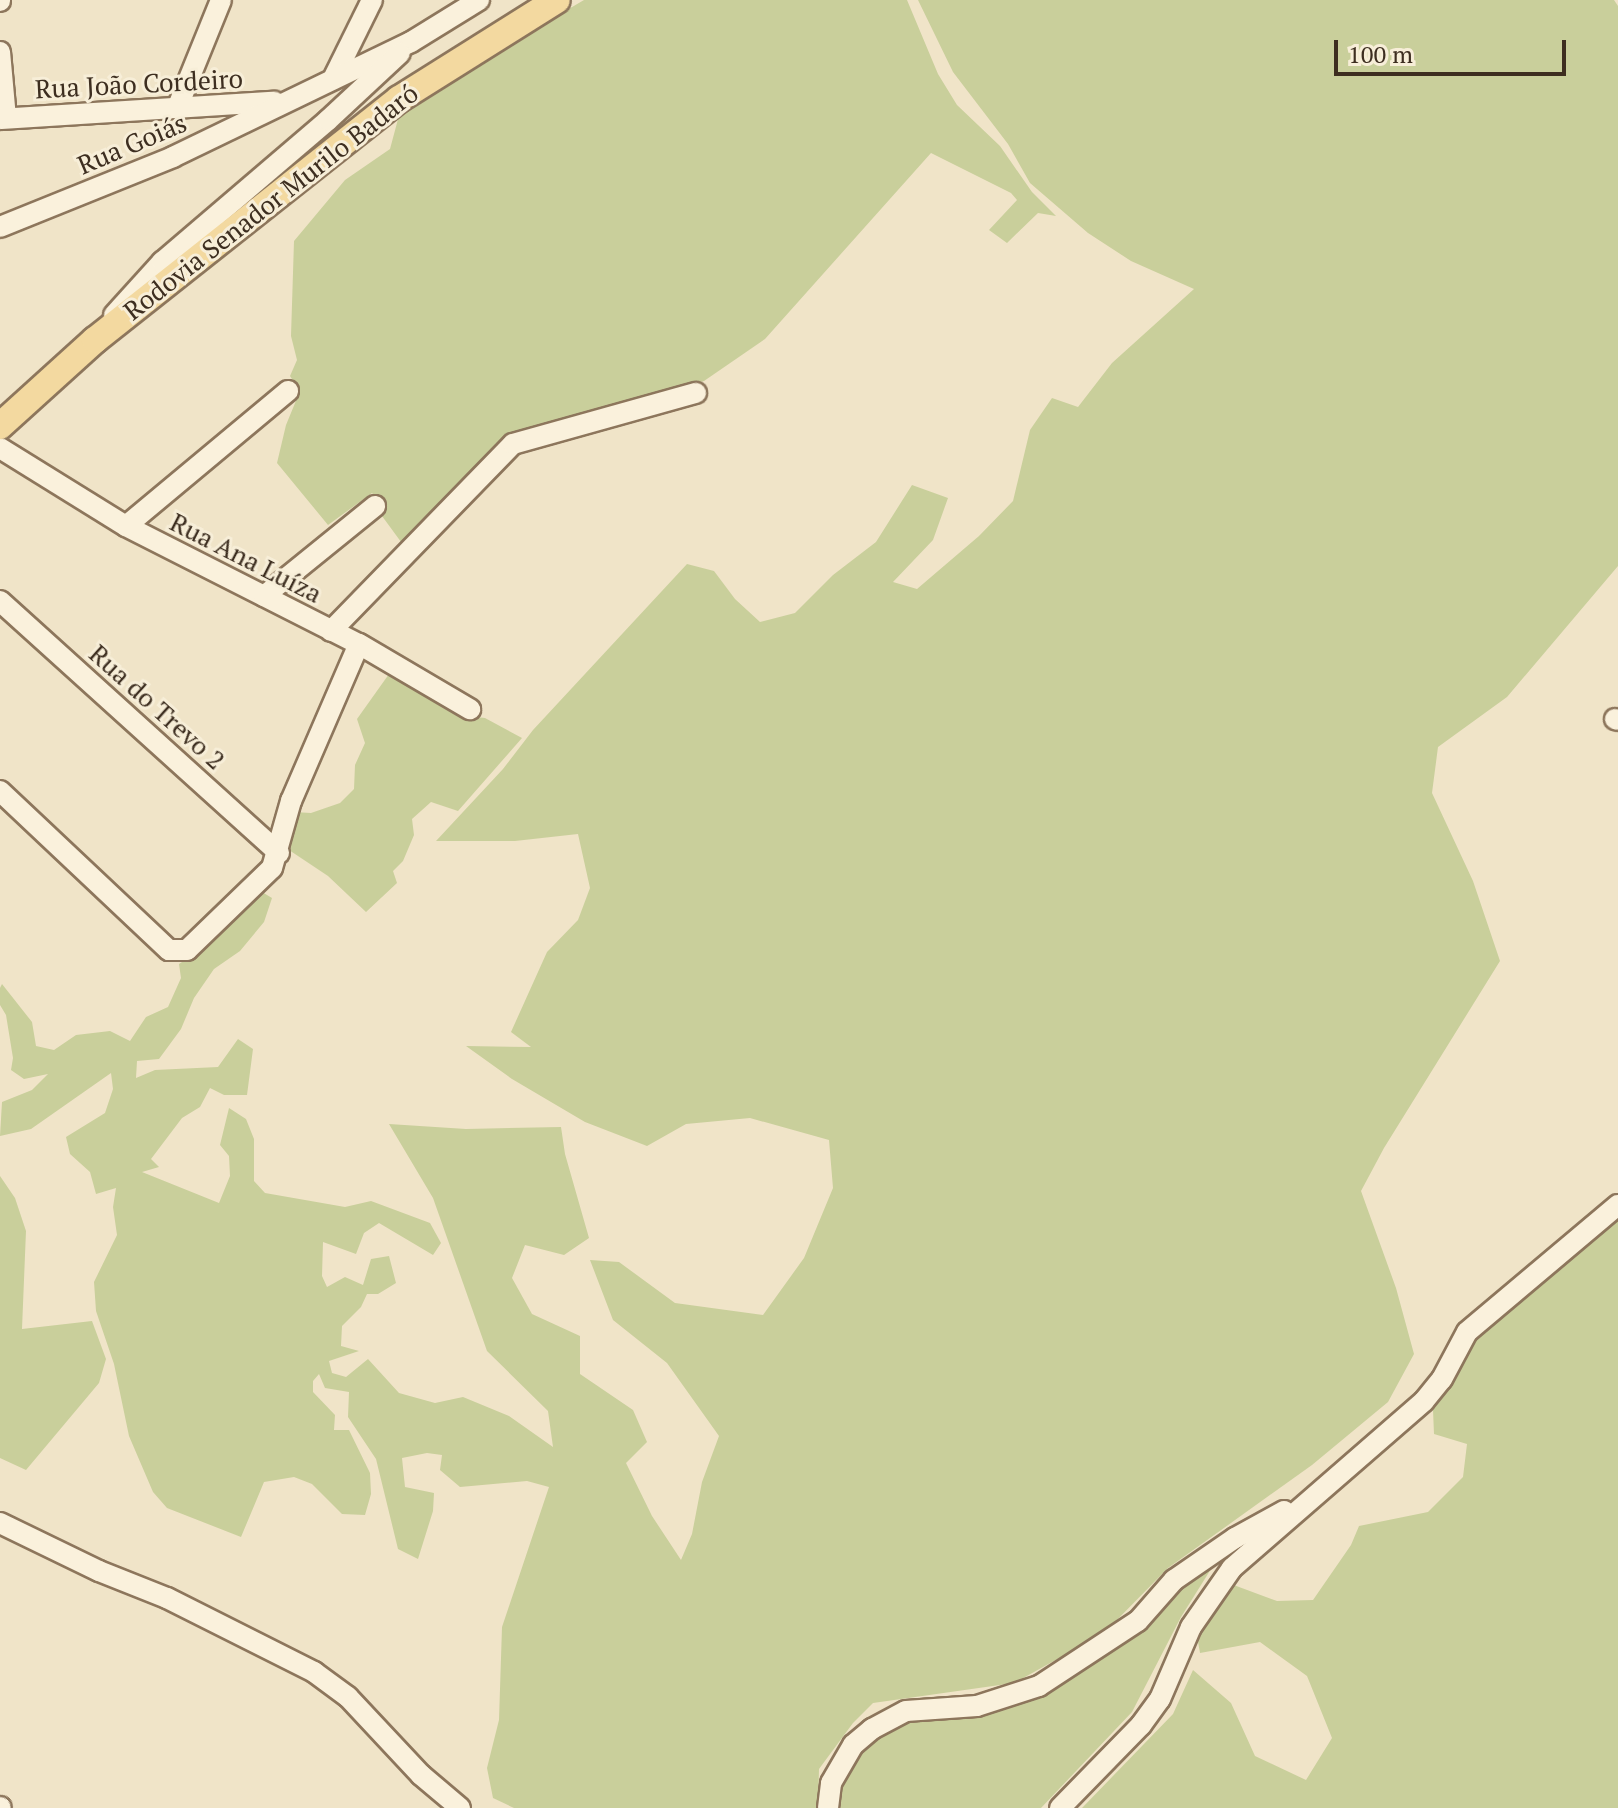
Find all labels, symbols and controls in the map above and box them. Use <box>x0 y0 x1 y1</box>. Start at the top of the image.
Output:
scale bar <box>1338 24 1570 74</box>
text: 100 m <box>1348 38 1413 70</box>
street label: Rua João Cordeiro <box>34 63 244 105</box>
street label: Rodovia Senador Murilo Badaró <box>118 77 424 327</box>
street label: Rua Goiás <box>73 107 191 181</box>
street label: Rua Ana Luíza <box>165 506 327 610</box>
street label: Rua do Trevo 2 <box>83 638 231 776</box>

